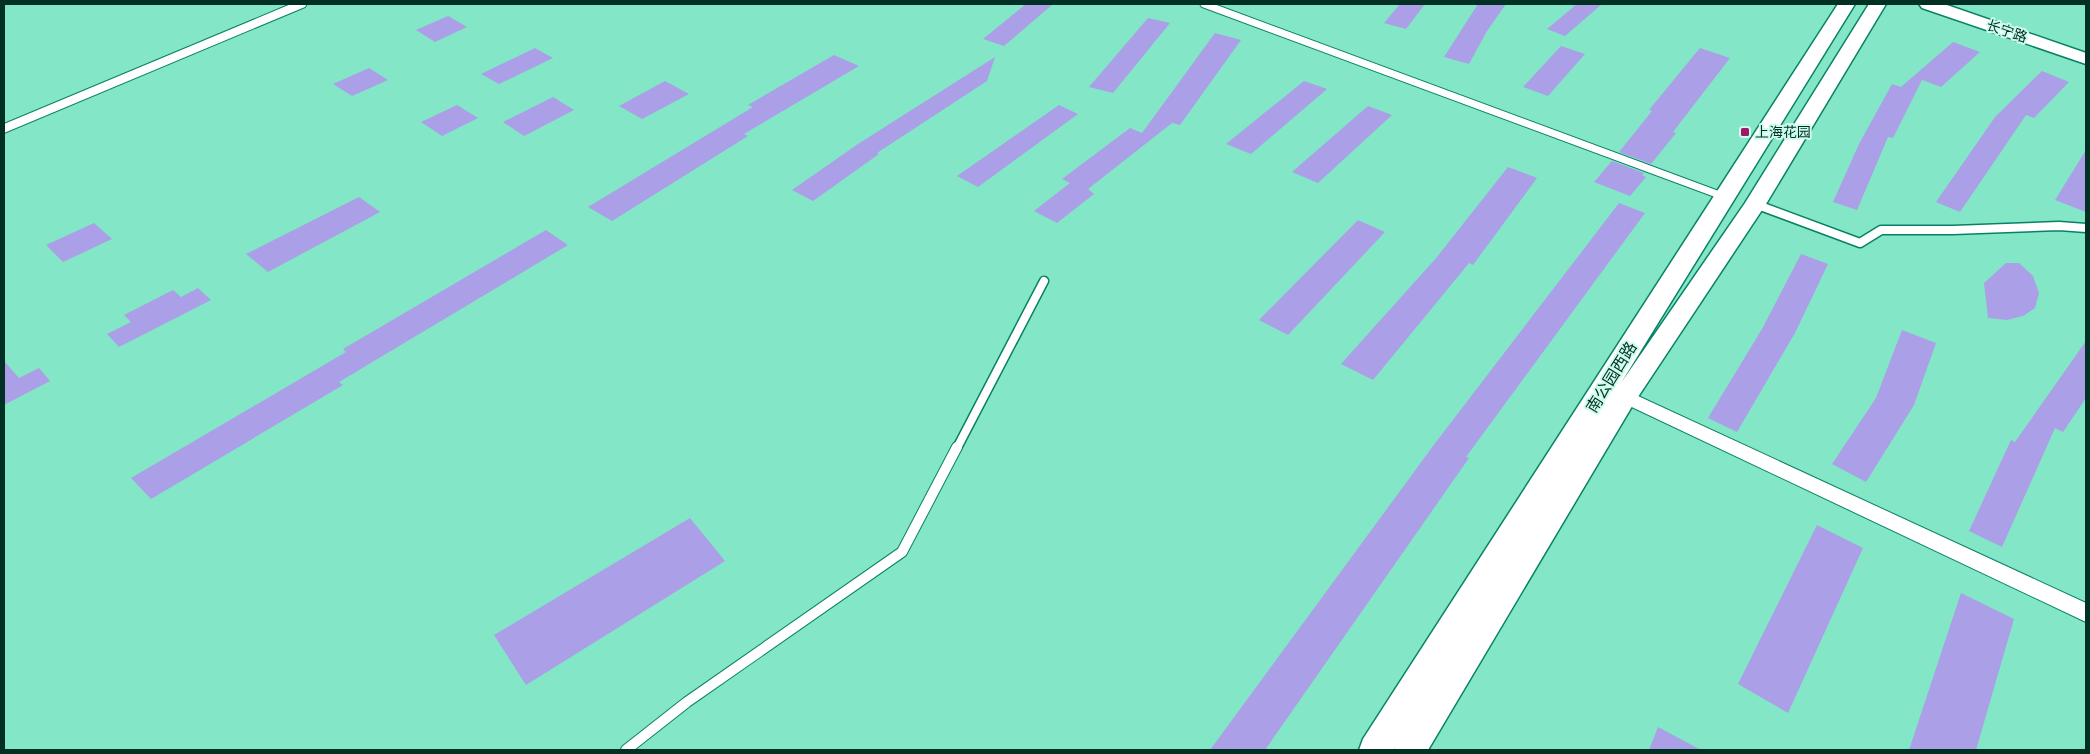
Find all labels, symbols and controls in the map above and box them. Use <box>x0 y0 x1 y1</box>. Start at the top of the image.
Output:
street label: 长宁路 <box>1984 16 2030 46</box>
place label: 上海花园 <box>1755 123 1811 141</box>
marker: 上海花园 <box>1739 126 1751 138</box>
street label: 南公园西路 <box>1581 338 1641 416</box>

